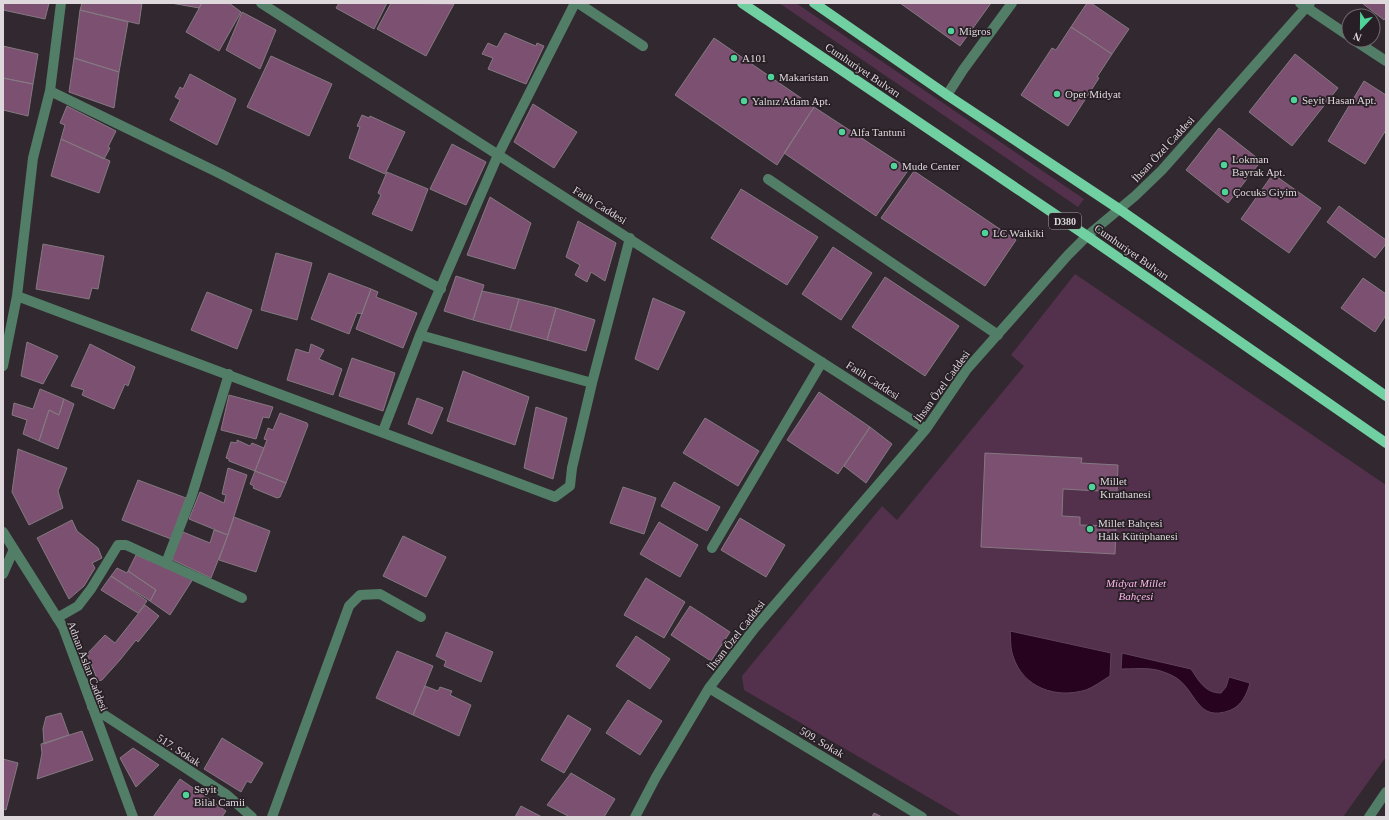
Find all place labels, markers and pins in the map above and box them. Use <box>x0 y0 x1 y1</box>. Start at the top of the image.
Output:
place label: Migros <box>959 25 991 37</box>
marker: Migros <box>946 26 956 36</box>
place label: A101 <box>742 52 766 64</box>
marker: A101 <box>729 53 739 63</box>
place label: Makaristan <box>779 71 829 83</box>
marker: Makaristan <box>766 72 776 82</box>
place label: Opet Midyat <box>1065 88 1121 100</box>
marker: Opet Midyat <box>1052 89 1062 99</box>
place label: Seyit Hasan Apt. <box>1302 94 1376 106</box>
place label: Yalnız Adam Apt. <box>752 95 831 107</box>
marker: Seyit Hasan Apt. <box>1289 95 1299 105</box>
marker: Yalnız Adam Apt. <box>739 96 749 106</box>
place label: Alfa Tantuni <box>850 126 906 138</box>
marker: Alfa Tantuni <box>837 127 847 137</box>
place label: Lokman Bayrak Apt. <box>1232 153 1285 178</box>
place label: Mude Center <box>902 160 960 172</box>
marker: Lokman Bayrak Apt. <box>1219 160 1229 170</box>
marker: Mude Center <box>889 161 899 171</box>
place label: Çocuks Giyim <box>1233 186 1297 198</box>
marker: Çocuks Giyim <box>1220 187 1230 197</box>
place label: LC Waikiki <box>993 227 1044 239</box>
marker: LC Waikiki <box>980 228 990 238</box>
place label: Millet Kırathanesi <box>1100 475 1151 500</box>
marker: Millet Kırathanesi <box>1087 482 1097 492</box>
place label: Millet Bahçesi Halk Kütüphanesi <box>1098 517 1178 542</box>
marker: Millet Bahçesi Halk Kütüphanesi <box>1085 524 1095 534</box>
place label: Seyit Bilal Camii <box>194 783 245 808</box>
marker: Seyit Bilal Camii <box>181 790 191 800</box>

